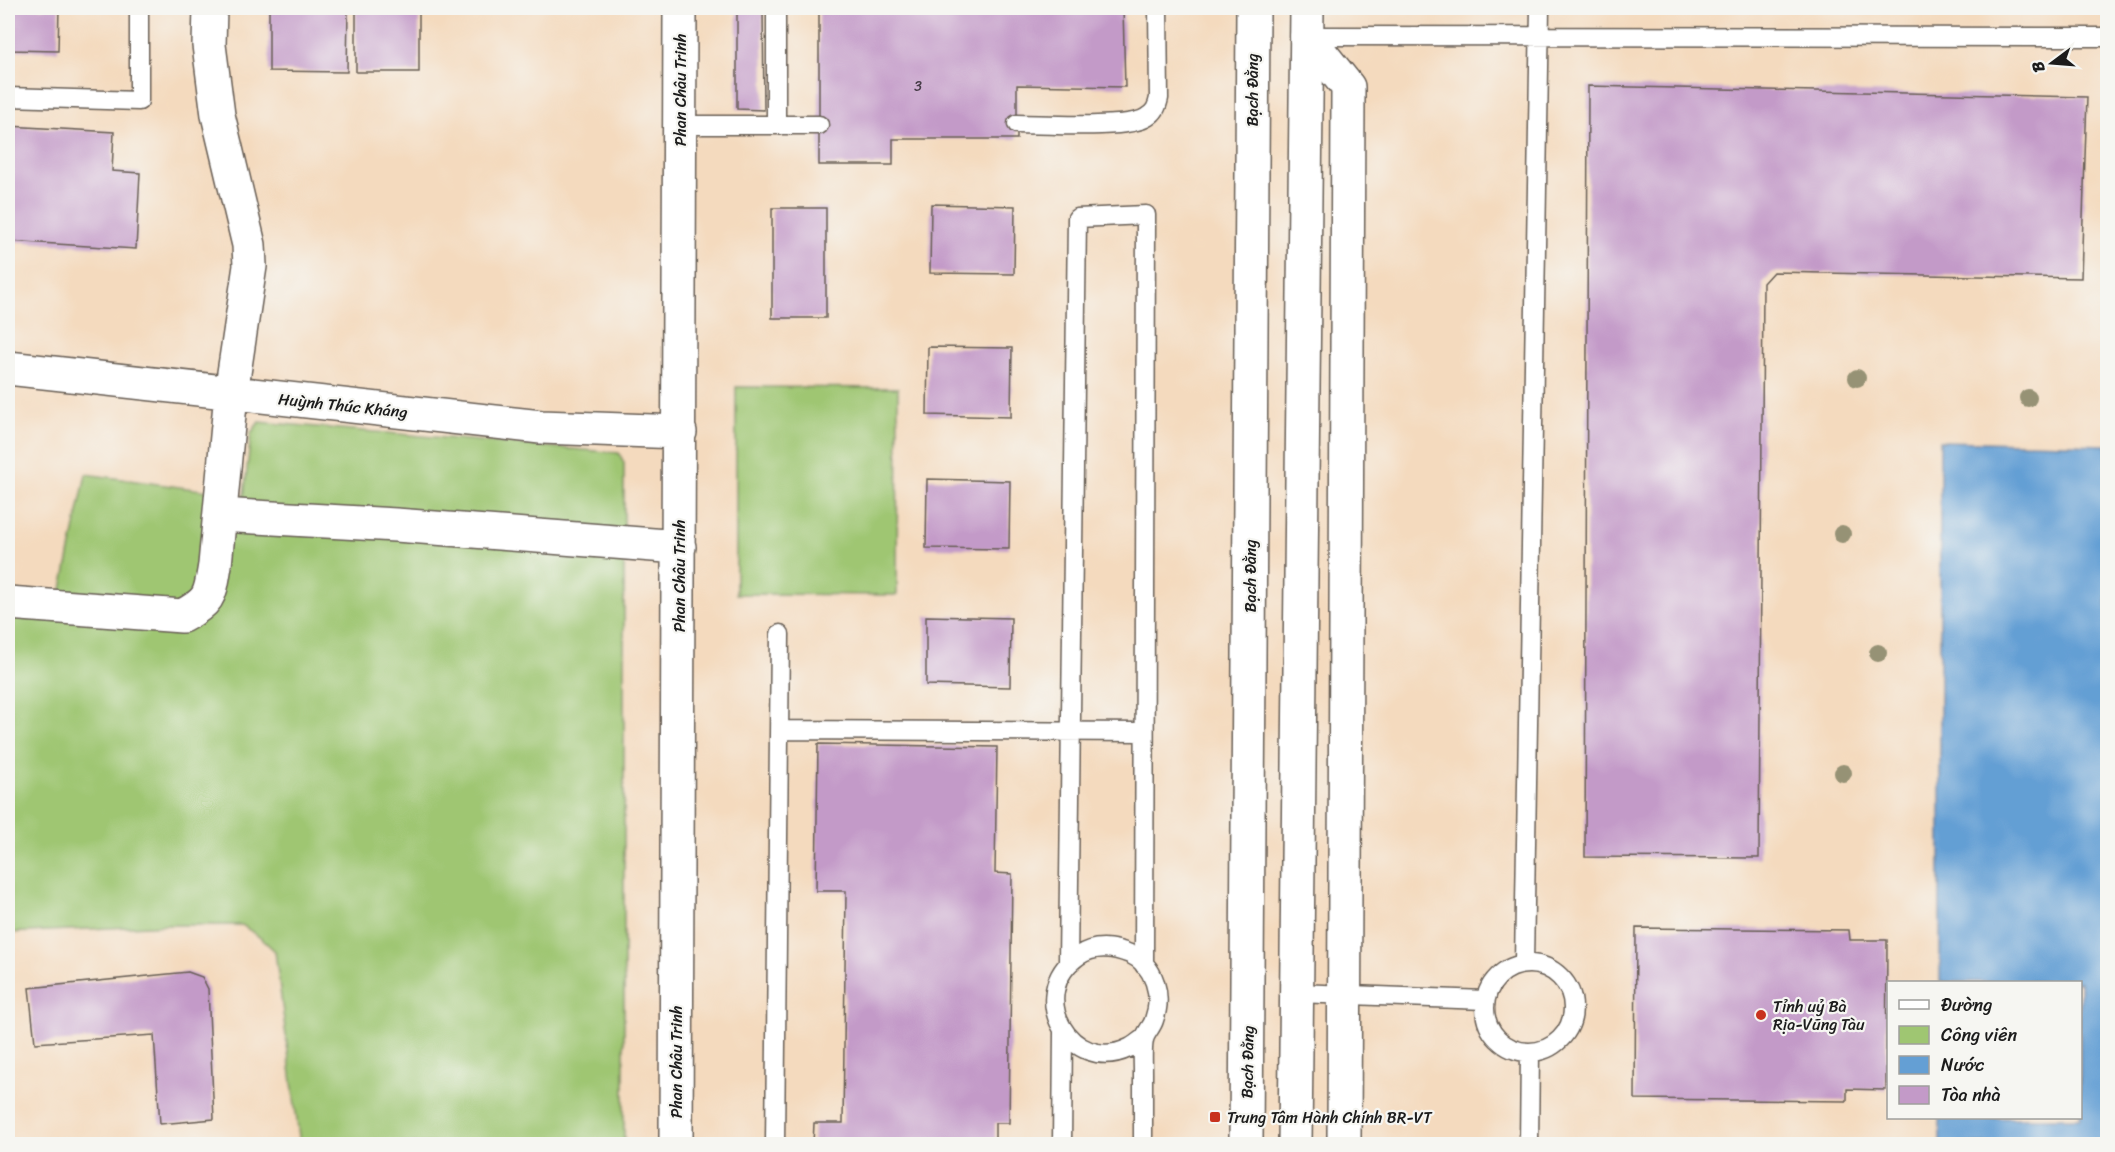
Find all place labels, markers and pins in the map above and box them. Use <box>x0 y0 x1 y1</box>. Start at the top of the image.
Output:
place label: Tỉnh uỷ Bà Rịa-Vũng Tàu <box>1773 992 1865 1039</box>
marker: Tỉnh uỷ Bà Rịa-Vũng Tàu <box>1754 1008 1768 1022</box>
place label: Trung Tâm Hành Chính BR-VT <box>1227 1103 1433 1132</box>
marker: Trung Tâm Hành Chính BR-VT <box>1208 1110 1222 1124</box>

